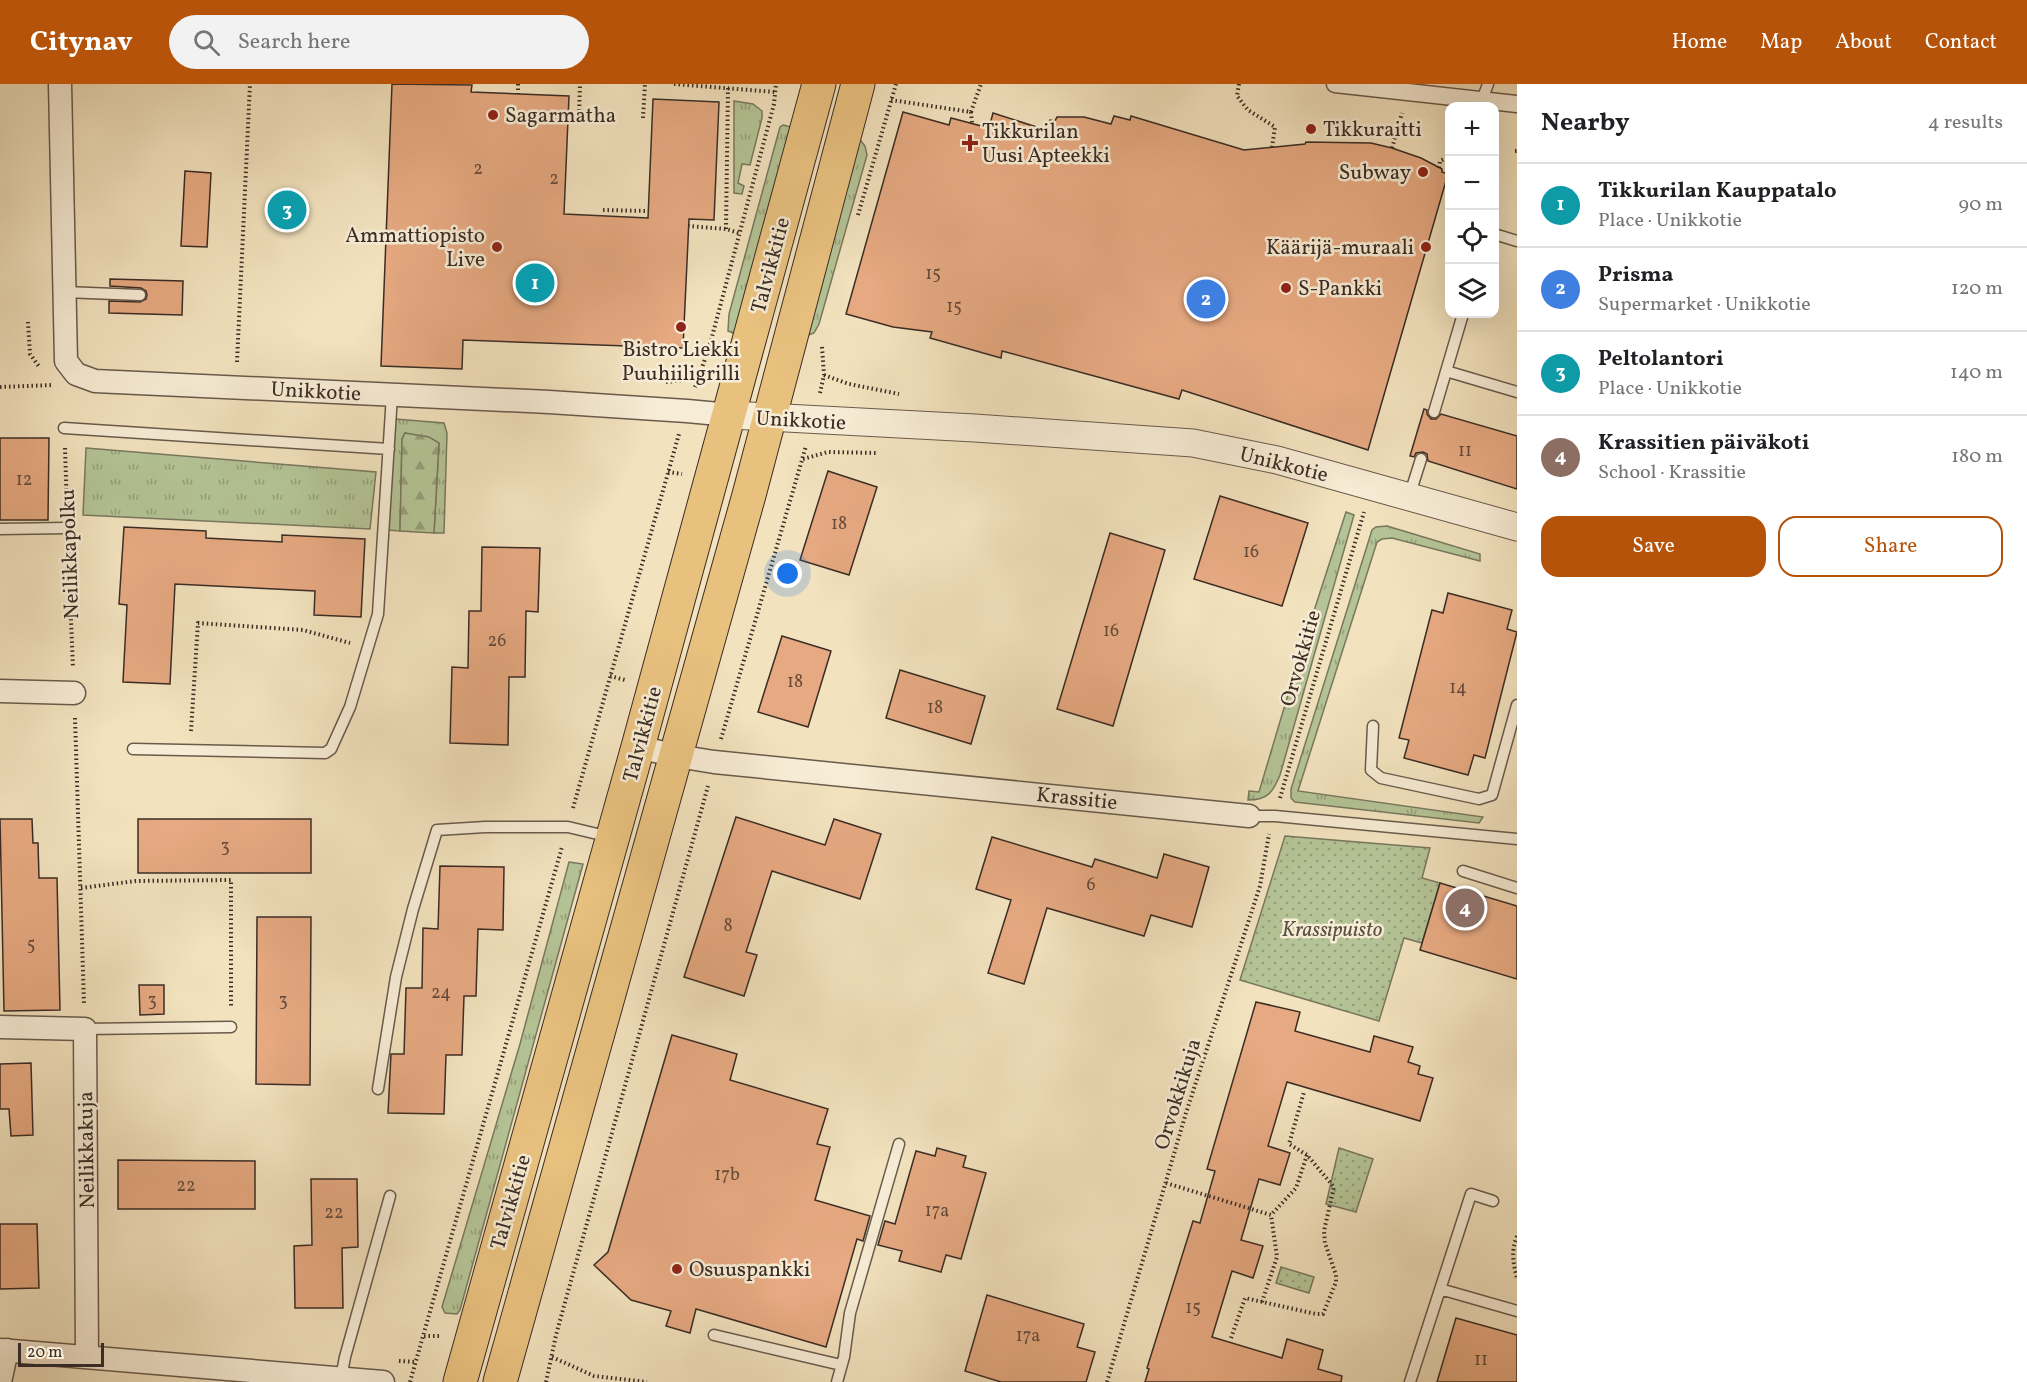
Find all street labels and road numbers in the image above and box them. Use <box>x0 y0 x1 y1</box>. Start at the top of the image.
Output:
street label: Talvikkitie <box>745 214 798 316</box>
street label: Unikkotie <box>270 376 362 409</box>
street label: Unikkotie <box>755 405 847 438</box>
street label: Unikkotie <box>1236 440 1331 490</box>
street label: Neilikkapolku <box>54 488 87 620</box>
street label: Orvokkitie <box>1274 607 1329 710</box>
street label: Talvikkitie <box>617 683 670 785</box>
street label: Krassitie <box>1035 781 1119 818</box>
street label: Orvokkikuja <box>1148 1035 1209 1154</box>
street label: Neilikkakuja <box>72 1091 103 1209</box>
street label: Talvikkitie <box>484 1151 539 1254</box>

